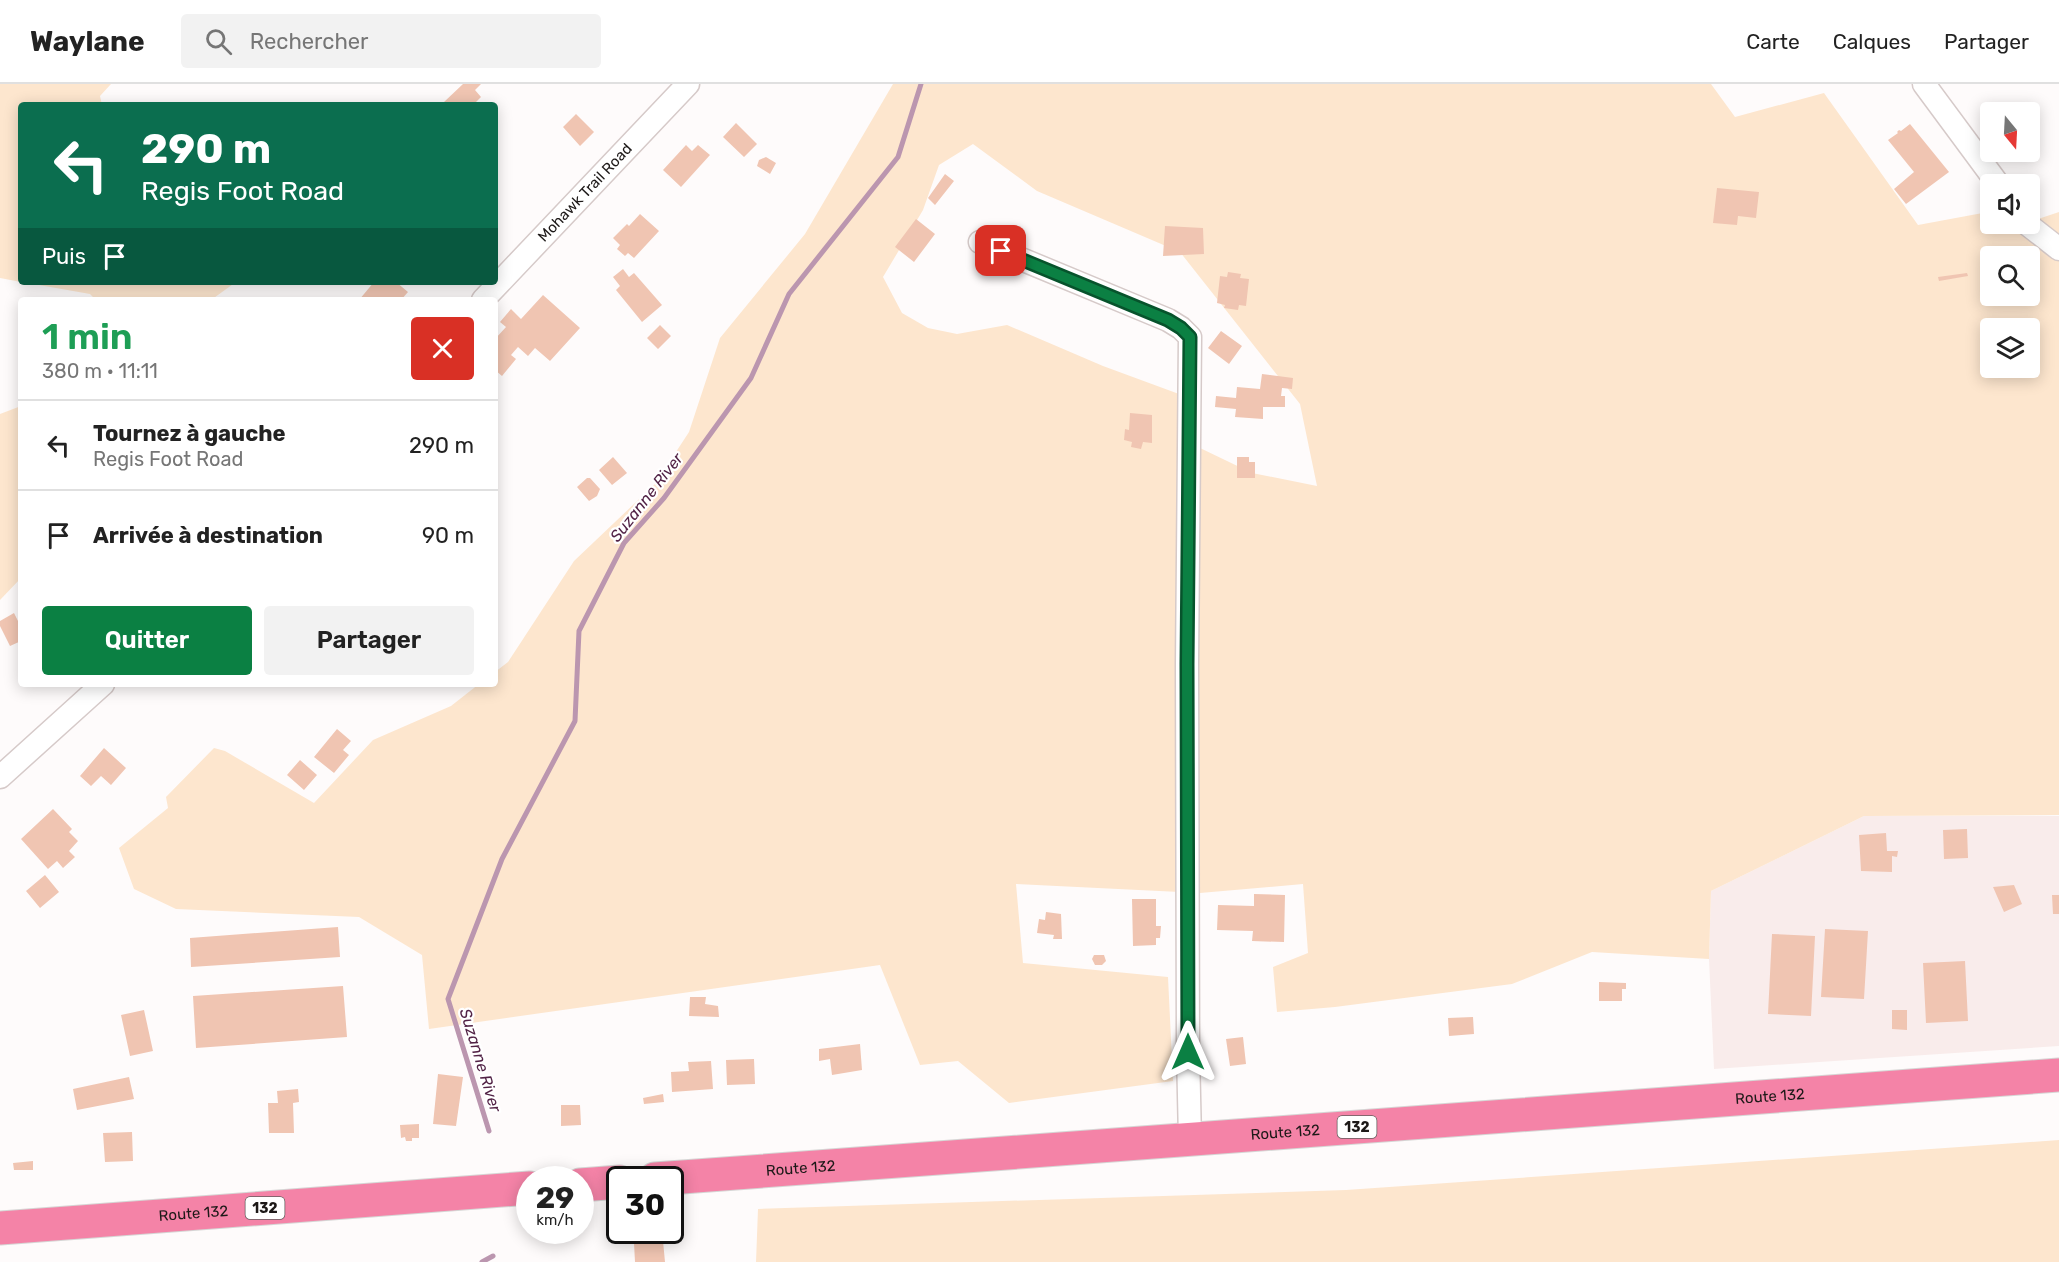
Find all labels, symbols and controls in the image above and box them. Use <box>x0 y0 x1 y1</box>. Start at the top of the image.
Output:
search box <box>181 14 601 68</box>
text: Waylane <box>30 25 145 58</box>
icon: search <box>202 25 235 58</box>
text: Rechercher <box>250 28 368 55</box>
text: Carte <box>1746 29 1800 54</box>
text: Calques <box>1833 29 1911 54</box>
text: Partager <box>1944 29 2029 54</box>
north arrow <box>1980 102 2040 162</box>
map controls <box>1980 102 2040 378</box>
text: 290 m <box>141 124 271 174</box>
icon: left <box>42 126 120 204</box>
street label: Mohawk Trail Road <box>534 140 636 246</box>
button: sound <box>1980 174 2040 234</box>
text: Regis Foot Road <box>141 175 344 207</box>
pin <box>975 225 1026 276</box>
icon: arrive <box>984 234 1017 267</box>
icon: arrive <box>98 240 131 273</box>
text: Puis <box>42 243 86 270</box>
button: search <box>1980 246 2040 306</box>
text: 1 min <box>42 315 133 358</box>
button: close <box>411 317 474 380</box>
button: layers <box>1980 318 2040 378</box>
text: 380 m · 11:11 <box>42 359 158 383</box>
text: Tournez à gauche <box>93 420 286 447</box>
icon: left <box>42 429 75 462</box>
text: 290 m <box>409 432 474 459</box>
text: Regis Foot Road <box>93 447 244 471</box>
water label: Suzanne River <box>606 448 687 545</box>
icon: arrive <box>42 519 75 552</box>
text: Arrivée à destination <box>93 522 323 549</box>
text: 90 m <box>422 522 474 549</box>
button: Quitter <box>42 606 252 675</box>
button: Partager <box>264 606 474 675</box>
water label: Suzanne River <box>456 1006 506 1115</box>
position arrow <box>1156 1020 1220 1084</box>
street label: Route 132 <box>1735 1085 1806 1108</box>
road number: 132 <box>1338 1116 1376 1138</box>
street label: Route 132 <box>1250 1121 1321 1144</box>
street label: Route 132 <box>765 1157 836 1180</box>
speed limit sign: 30 <box>606 1166 684 1244</box>
text: 29 <box>536 1180 574 1216</box>
road number: 132 <box>246 1197 284 1219</box>
street label: Route 132 <box>158 1202 229 1225</box>
text: km/h <box>536 1211 574 1229</box>

